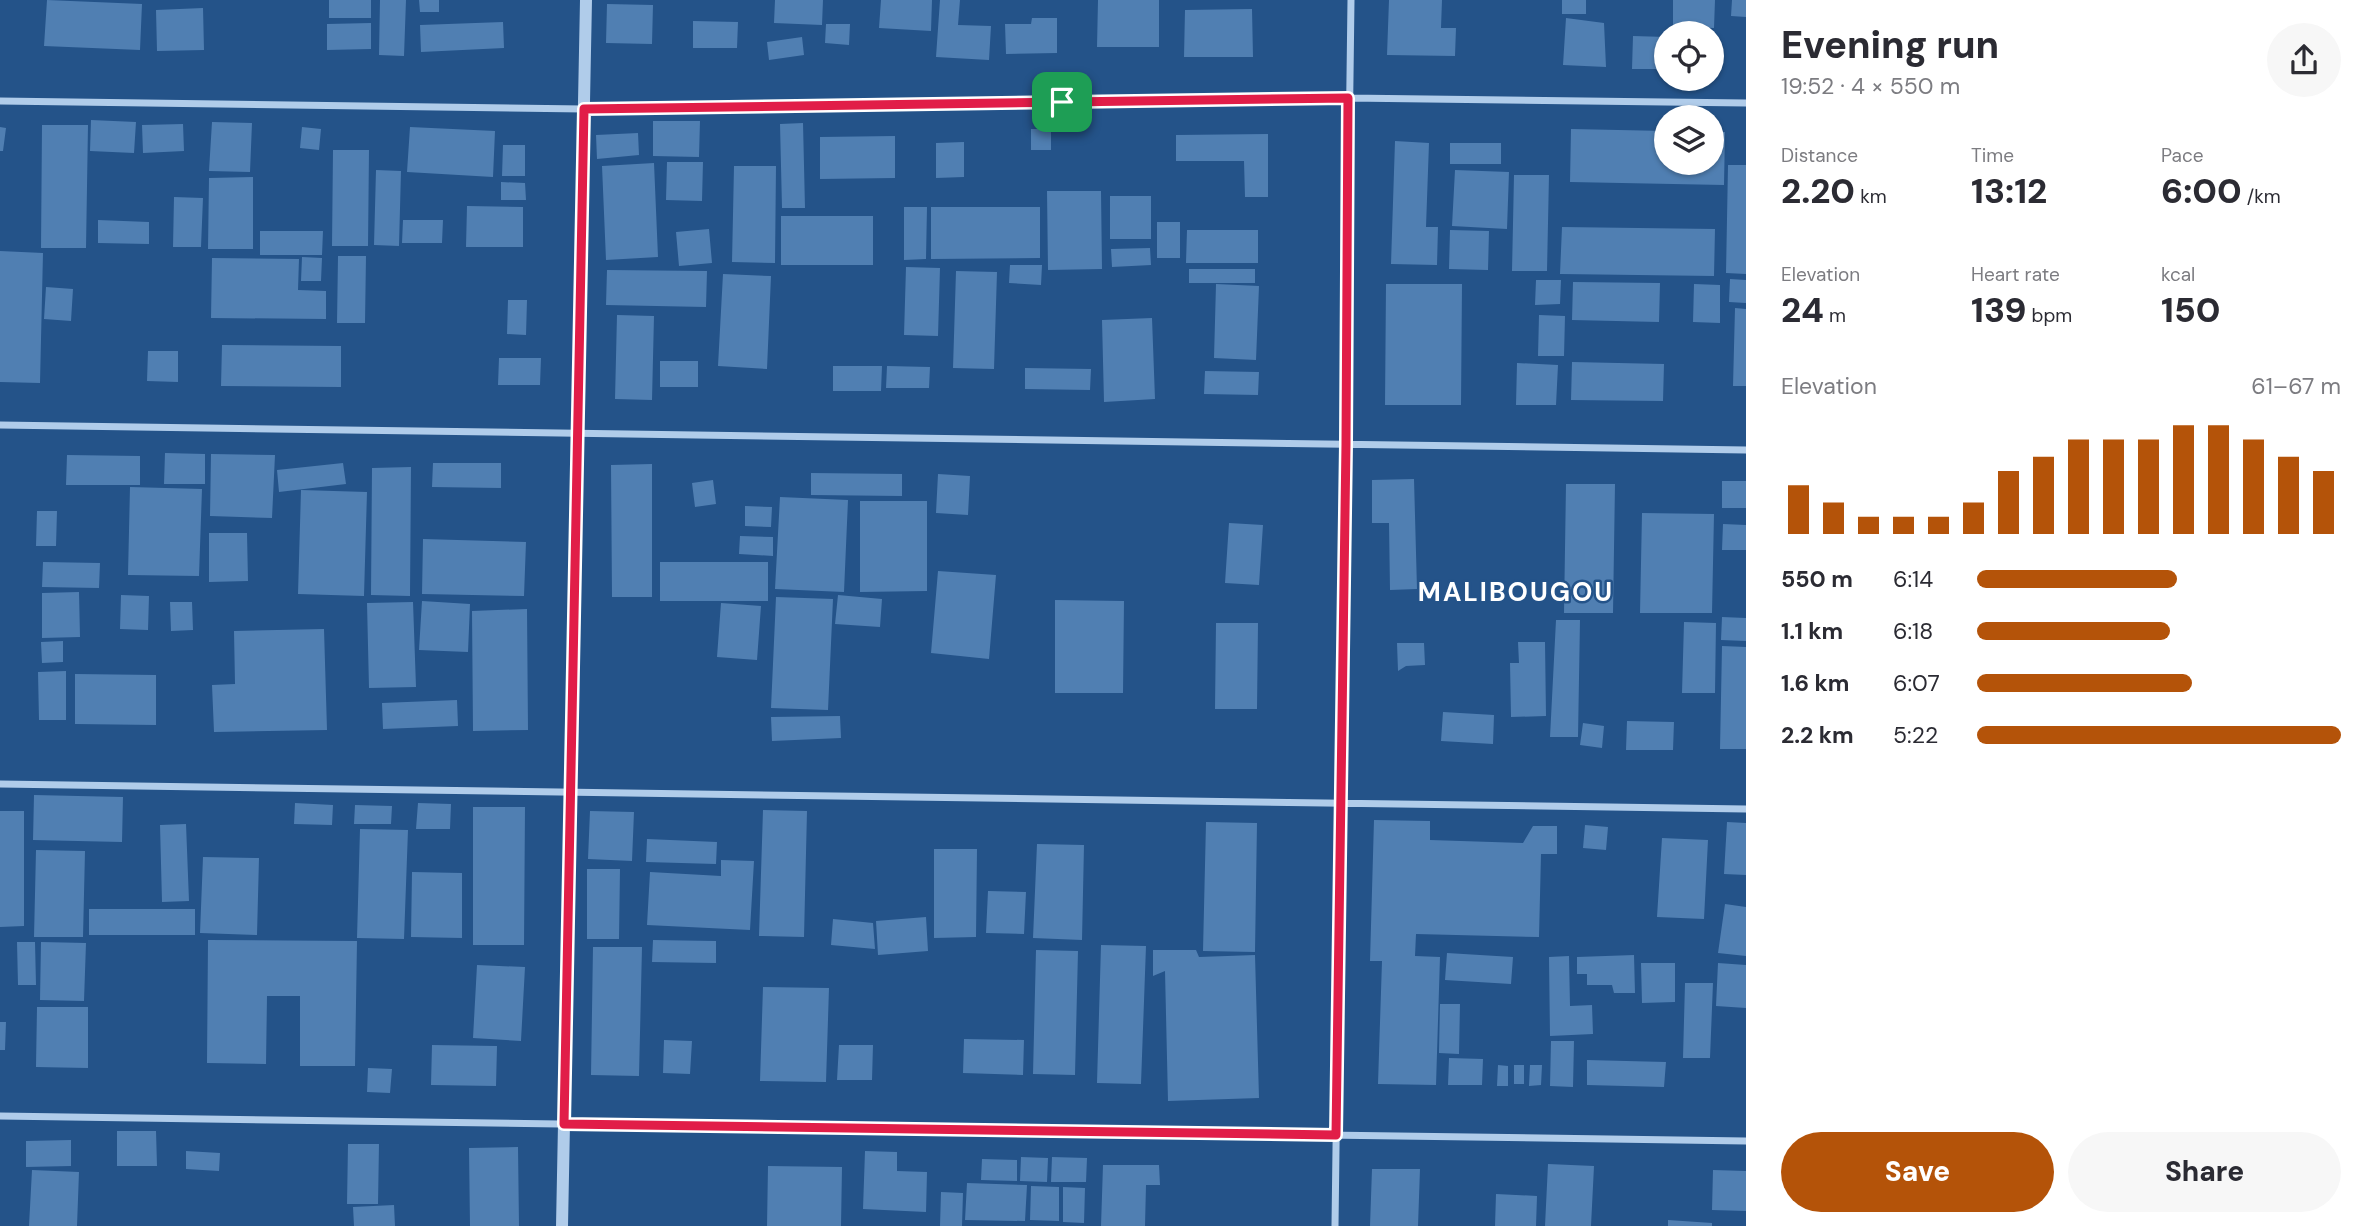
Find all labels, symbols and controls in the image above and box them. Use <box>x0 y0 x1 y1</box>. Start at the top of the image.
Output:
text: Evening run <box>1781 20 1999 70</box>
map controls <box>1654 21 1724 175</box>
button: locate <box>1654 21 1724 91</box>
button: share <box>2267 23 2341 97</box>
text: 19:52 · 4 × 550 m <box>1781 71 1960 101</box>
pin <box>1032 72 1092 132</box>
icon: arrive <box>1043 83 1081 121</box>
button: layers <box>1654 105 1724 175</box>
text: Distance <box>1781 143 1858 168</box>
text: Time <box>1971 143 2014 168</box>
text: Pace <box>2161 143 2204 168</box>
text: 2.20 <box>1781 168 1855 214</box>
text: 13:12 <box>1971 168 2047 214</box>
text: 6:00 <box>2161 168 2242 214</box>
text: km <box>1855 184 1887 209</box>
text: /km <box>2242 184 2281 209</box>
text: Elevation <box>1781 262 1860 287</box>
text: Heart rate <box>1971 262 2060 287</box>
text: kcal <box>2161 262 2195 287</box>
text: 24 <box>1781 287 1824 333</box>
text: 139 <box>1971 287 2026 333</box>
text: 150 <box>2161 287 2220 333</box>
text: m <box>1824 303 1846 328</box>
text: bpm <box>2026 303 2072 328</box>
text: Elevation <box>1781 371 1877 401</box>
text: 61–67 m <box>2251 371 2341 401</box>
text: 550 m <box>1781 564 1853 594</box>
text: 6:14 <box>1893 564 1933 594</box>
district label: MALIBOUGOU <box>1418 575 1614 609</box>
text: 1.1 km <box>1781 616 1843 646</box>
text: 6:18 <box>1893 616 1933 646</box>
text: 1.6 km <box>1781 668 1849 698</box>
text: 6:07 <box>1893 668 1940 698</box>
text: 2.2 km <box>1781 720 1854 750</box>
text: 5:22 <box>1893 720 1938 750</box>
button: Save <box>1781 1132 2054 1212</box>
button: Share <box>2068 1132 2341 1212</box>

